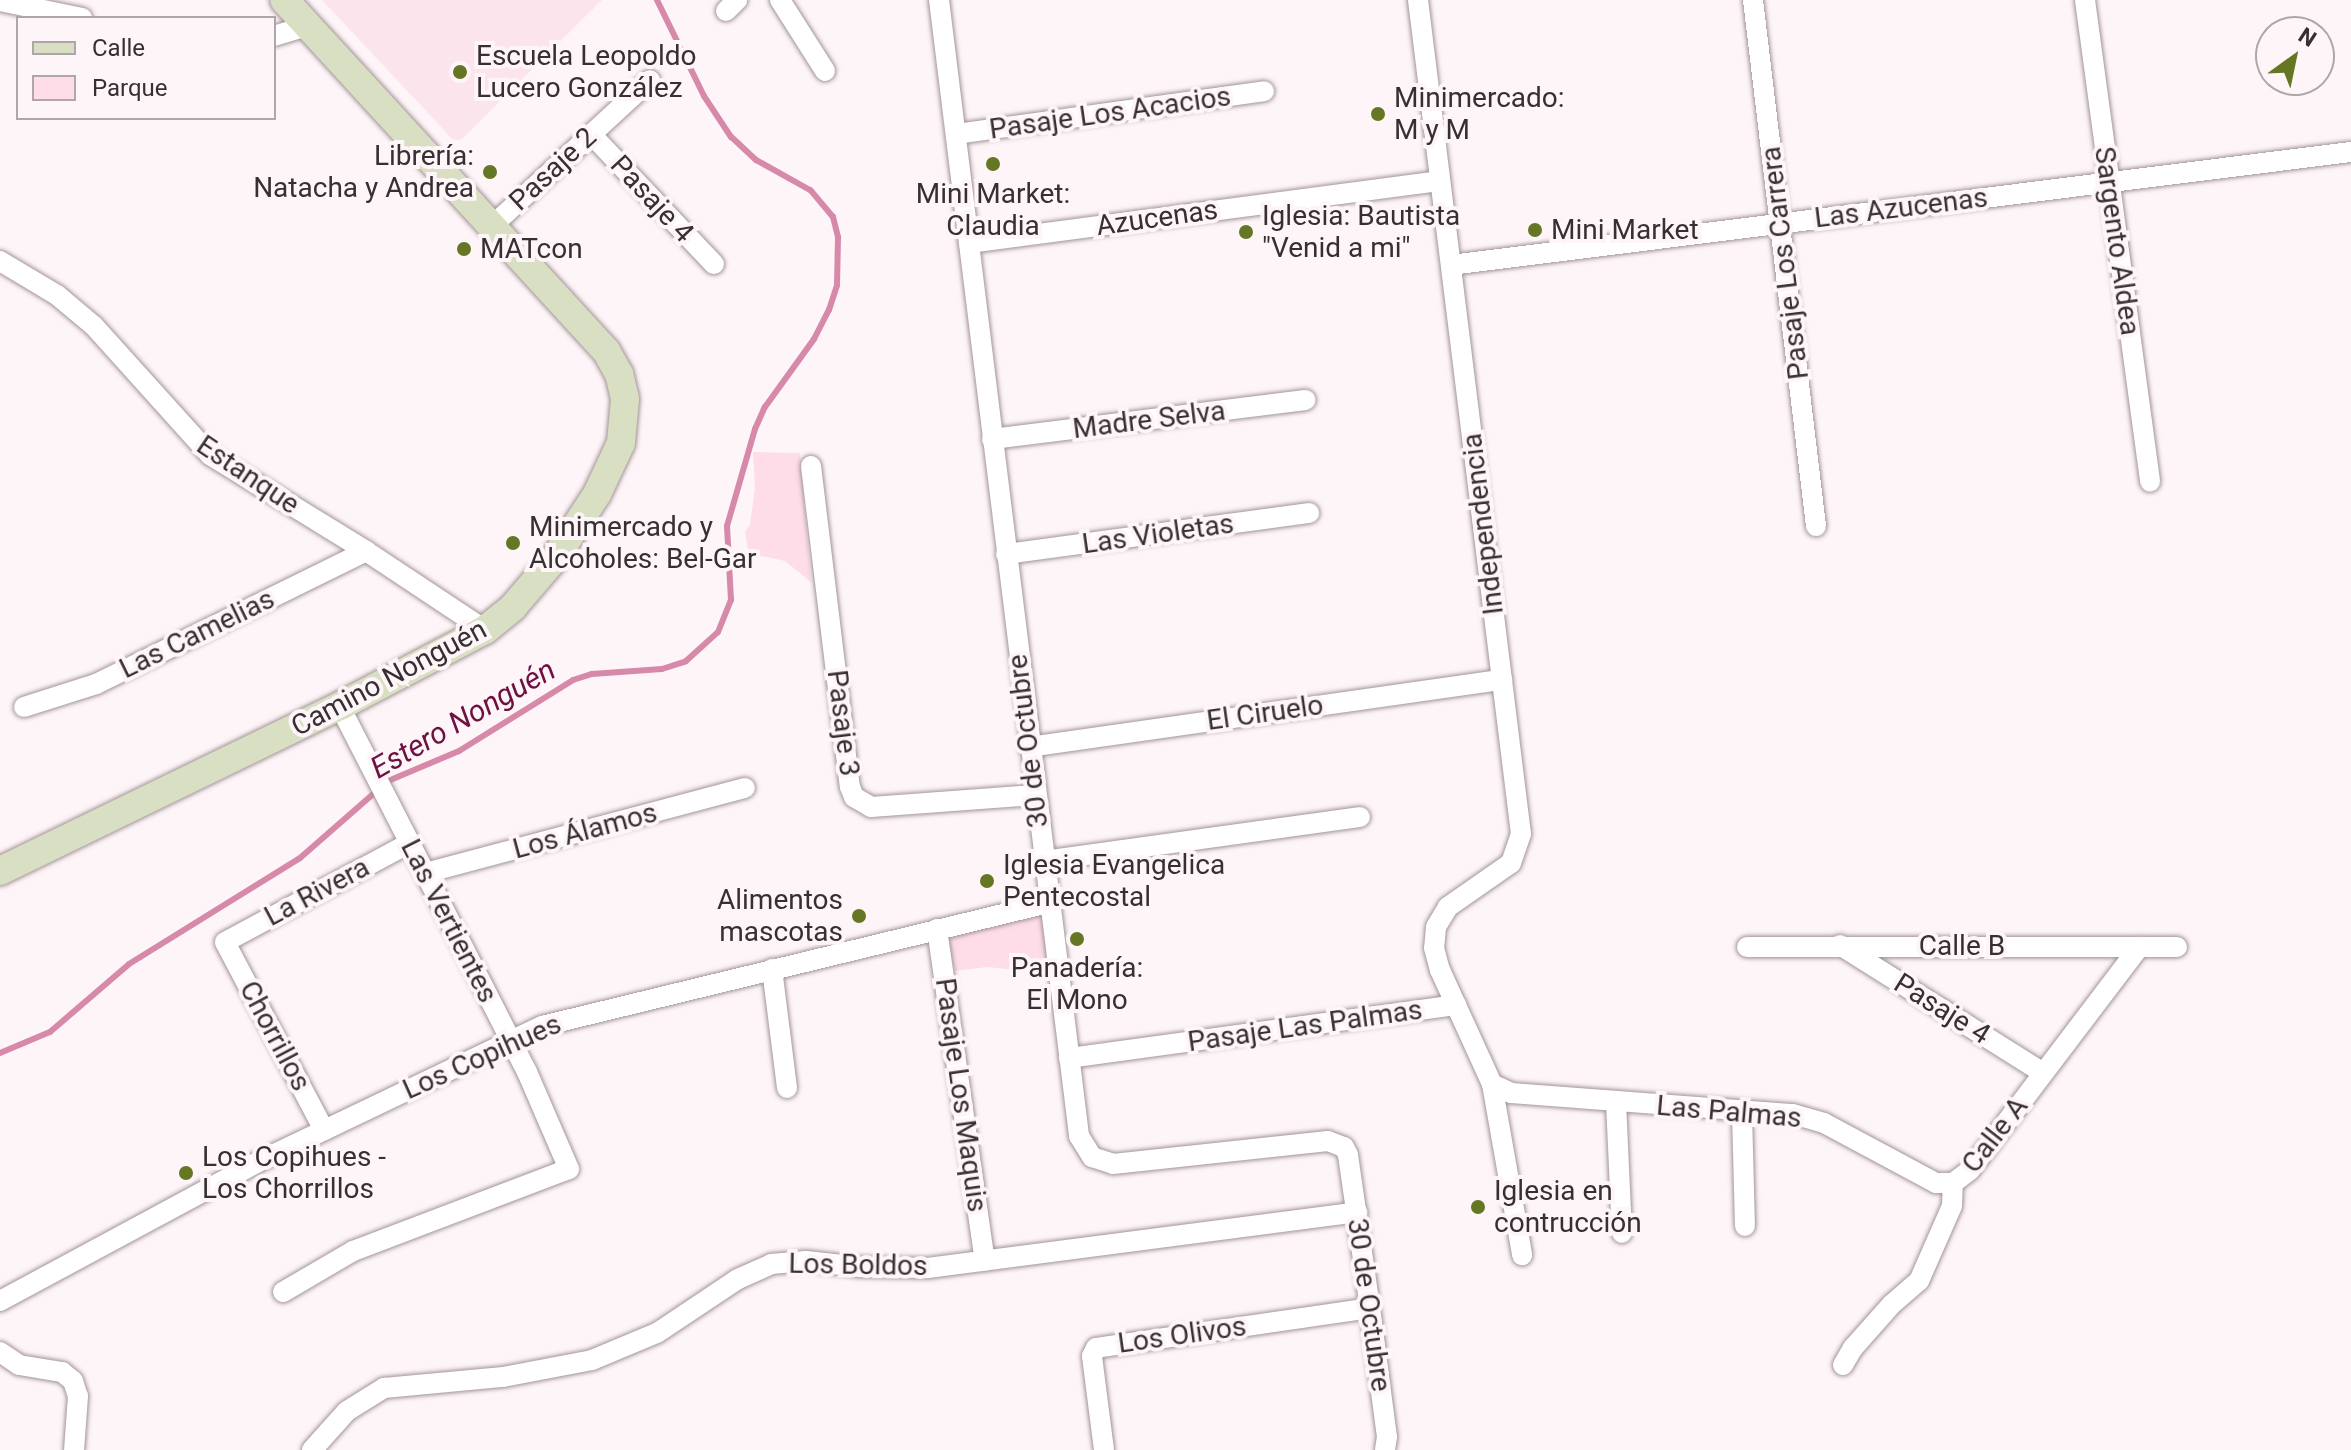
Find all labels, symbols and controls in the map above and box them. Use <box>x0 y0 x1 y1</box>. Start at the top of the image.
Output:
legend <box>16 16 276 120</box>
north arrow <box>2255 16 2335 96</box>
text: N <box>2294 22 2321 52</box>
text: Calle <box>92 34 145 62</box>
place label: Escuela Leopoldo Lucero González <box>476 39 696 105</box>
marker: Escuela Leopoldo Lucero González <box>451 63 469 81</box>
text: Parque <box>92 74 168 102</box>
street label: Pasaje Los Acacios <box>987 79 1233 147</box>
place label: Minimercado: M y M <box>1394 81 1565 147</box>
marker: Minimercado: M y M <box>1369 105 1387 123</box>
street label: Pasaje 2 <box>503 120 603 218</box>
place label: Librería: Natacha y Andrea <box>253 139 474 205</box>
street label: Pasaje Los Carrera <box>1754 145 1816 381</box>
street label: Sargento Aldea <box>2087 145 2147 337</box>
street label: Pasaje 4 <box>603 149 701 249</box>
marker: Mini Market: Claudia <box>984 155 1002 173</box>
marker: Librería: Natacha y Andrea <box>481 163 499 181</box>
place label: Mini Market: Claudia <box>916 177 1070 243</box>
street label: Las Azucenas <box>1813 181 1989 235</box>
street label: Azucenas <box>1094 193 1220 243</box>
place label: Iglesia: Bautista "Venid a mi" <box>1262 199 1460 265</box>
place label: Mini Market <box>1551 213 1699 247</box>
marker: Mini Market <box>1526 221 1544 239</box>
marker: Iglesia: Bautista "Venid a mi" <box>1237 223 1255 241</box>
place label: MATcon <box>480 232 583 266</box>
marker: MATcon <box>455 240 473 258</box>
street label: Madre Selva <box>1071 394 1227 446</box>
street label: Estanque <box>190 429 306 521</box>
street label: Independencia <box>1455 431 1511 617</box>
street label: Las Violetas <box>1080 507 1236 561</box>
place label: Minimercado y Alcoholes: Bel-Gar <box>529 510 757 576</box>
marker: Minimercado y Alcoholes: Bel-Gar <box>504 534 522 552</box>
street label: Las Camelias <box>114 582 280 686</box>
street label: Camino Nonguén <box>286 612 492 744</box>
water label: Estero Nonguén <box>364 652 562 786</box>
street label: 30 de Octubre <box>1001 652 1055 830</box>
street label: Pasaje 3 <box>820 668 866 778</box>
street label: El Ciruelo <box>1205 688 1325 738</box>
street label: Los Álamos <box>509 796 661 866</box>
street label: Las Vertientes <box>393 834 505 1008</box>
place label: Iglesia Evangelica Pentecostal <box>1003 848 1225 914</box>
street label: La Rivera <box>259 850 375 934</box>
marker: Iglesia Evangelica Pentecostal <box>978 872 996 890</box>
place label: Alimentos mascotas <box>717 883 843 949</box>
marker: Alimentos mascotas <box>850 907 868 925</box>
street label: Calle B <box>1919 929 2005 963</box>
marker: Panadería: El Mono <box>1068 930 1086 948</box>
place label: Panadería: El Mono <box>1011 951 1143 1017</box>
street label: Pasaje 4 <box>1888 966 1996 1052</box>
street label: Chorrillos <box>232 975 318 1097</box>
street label: Pasaje Los Maquis <box>928 976 994 1214</box>
street label: Pasaje Las Palmas <box>1186 993 1424 1059</box>
street label: Los Copihues <box>398 1007 566 1107</box>
street label: Las Palmas <box>1655 1089 1803 1135</box>
street label: Calle A <box>1955 1090 2035 1180</box>
place label: Los Copihues - Los Chorrillos <box>202 1140 386 1206</box>
marker: Los Copihues - Los Chorrillos <box>177 1164 195 1182</box>
place label: Iglesia en contrucción <box>1494 1174 1642 1240</box>
marker: Iglesia en contrucción <box>1469 1198 1487 1216</box>
street label: 30 de Octubre <box>1340 1216 1398 1394</box>
street label: Los Boldos <box>788 1247 928 1283</box>
street label: Los Olivos <box>1116 1309 1248 1361</box>

